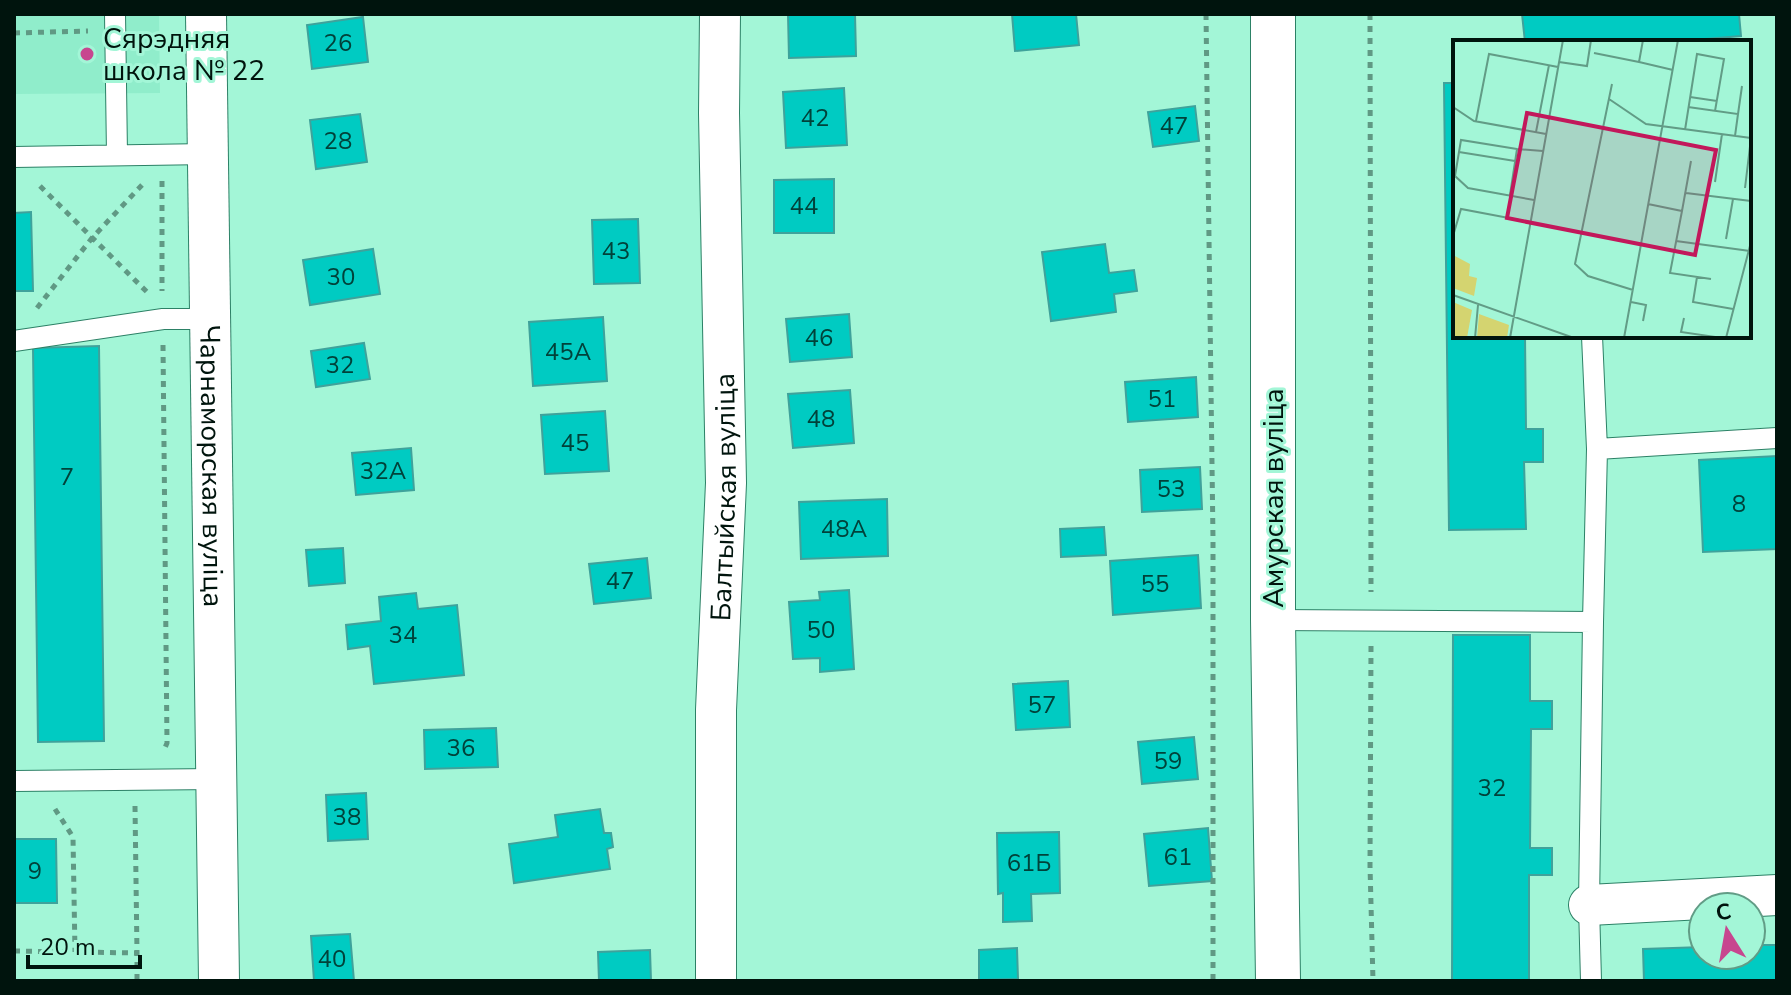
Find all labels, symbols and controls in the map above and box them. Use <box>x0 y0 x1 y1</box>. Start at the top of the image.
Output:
place label: Сярэдняя школа № 22 <box>103 20 265 90</box>
house number: 26 <box>324 27 352 59</box>
inset map <box>1453 40 1751 338</box>
marker: Сярэдняя школа № 22 <box>78 45 96 63</box>
house number: 42 <box>801 102 829 134</box>
house number: 47 <box>1160 110 1188 142</box>
house number: 28 <box>324 125 352 157</box>
house number: 44 <box>790 190 818 222</box>
house number: 43 <box>602 235 630 267</box>
house number: 30 <box>327 261 355 293</box>
house number: 46 <box>805 322 833 354</box>
street label: Чарнаморская вуліца <box>190 325 232 607</box>
house number: 45А <box>545 336 592 368</box>
house number: 32 <box>326 349 354 381</box>
street label: Балтыйская вуліца <box>702 373 746 622</box>
house number: 51 <box>1148 383 1176 415</box>
street label: Амурская вуліца <box>1255 388 1293 608</box>
house number: 48 <box>807 403 835 435</box>
house number: 45 <box>561 427 589 459</box>
house number: 32А <box>360 455 407 487</box>
house number: 7 <box>60 461 74 493</box>
house number: 53 <box>1157 473 1185 505</box>
house number: 8 <box>1732 488 1746 520</box>
house number: 48А <box>821 513 868 545</box>
house number: 47 <box>606 565 634 597</box>
house number: 55 <box>1141 568 1169 600</box>
house number: 50 <box>807 614 835 646</box>
house number: 34 <box>389 619 417 651</box>
house number: 57 <box>1028 689 1056 721</box>
house number: 36 <box>447 732 475 764</box>
house number: 59 <box>1154 745 1182 777</box>
house number: 32 <box>1478 772 1506 804</box>
house number: 38 <box>333 801 361 833</box>
house number: 61 <box>1164 841 1192 873</box>
house number: 61Б <box>1007 847 1051 879</box>
house number: 9 <box>28 855 42 887</box>
north arrow <box>1687 891 1767 971</box>
text: С <box>1713 896 1734 929</box>
scale bar <box>28 919 140 969</box>
text: 20 m <box>40 931 96 963</box>
house number: 40 <box>318 943 346 975</box>

